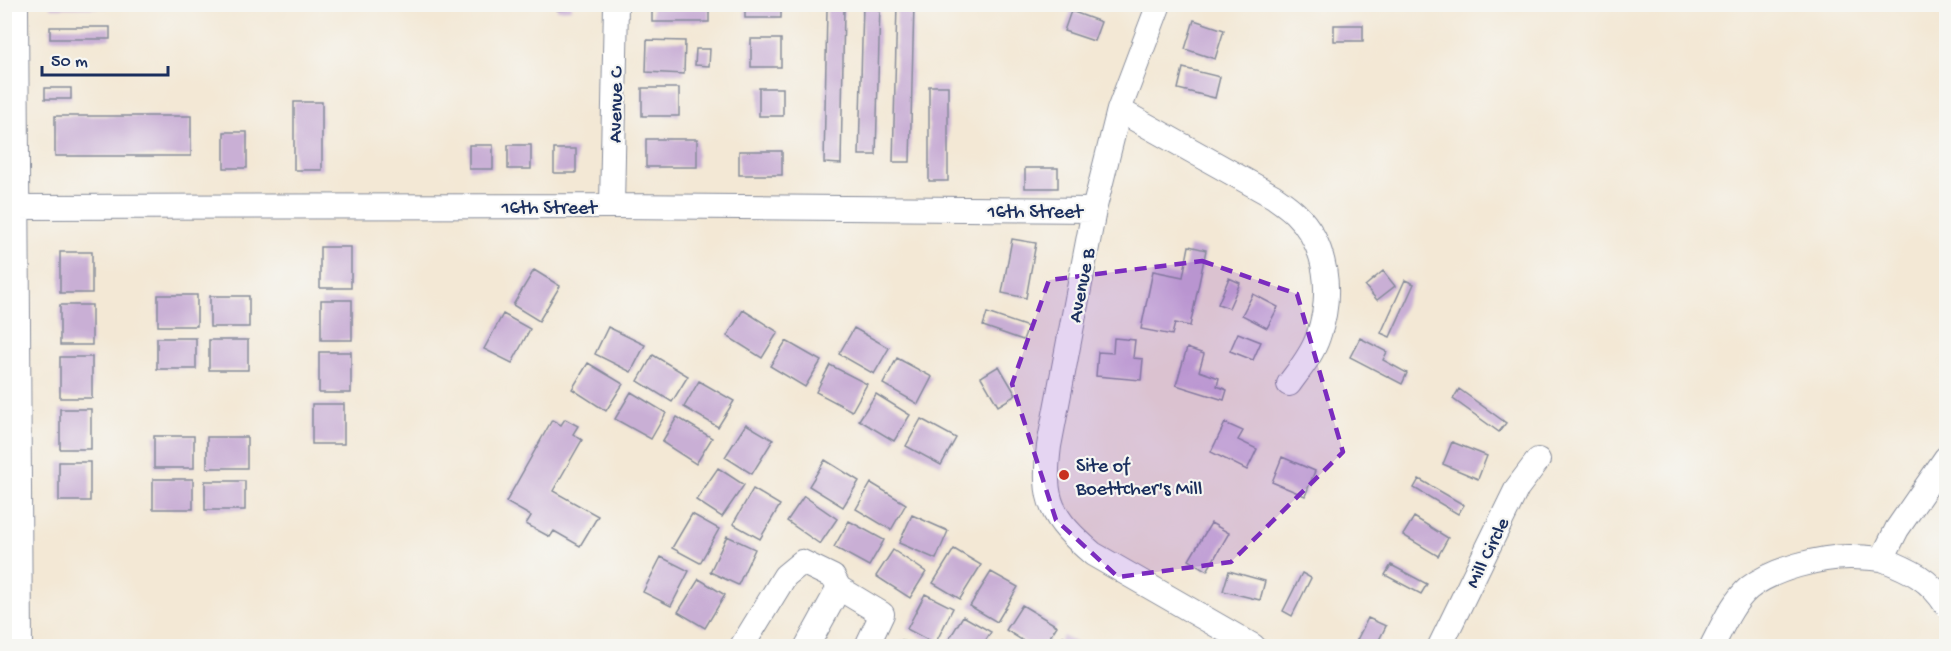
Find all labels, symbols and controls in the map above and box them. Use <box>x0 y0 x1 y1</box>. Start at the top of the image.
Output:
scale bar <box>42 39 168 77</box>
text: 50 m <box>51 52 88 73</box>
street label: Avenue C <box>605 66 630 143</box>
street label: 16th Street <box>500 198 598 221</box>
street label: 16th Street <box>986 202 1084 225</box>
street label: Avenue B <box>1065 246 1102 325</box>
place label: Site of Boettcher's Mill <box>1075 456 1202 502</box>
marker: Site of Boettcher's Mill <box>1057 468 1071 482</box>
street label: Mill Circle <box>1462 514 1516 593</box>

